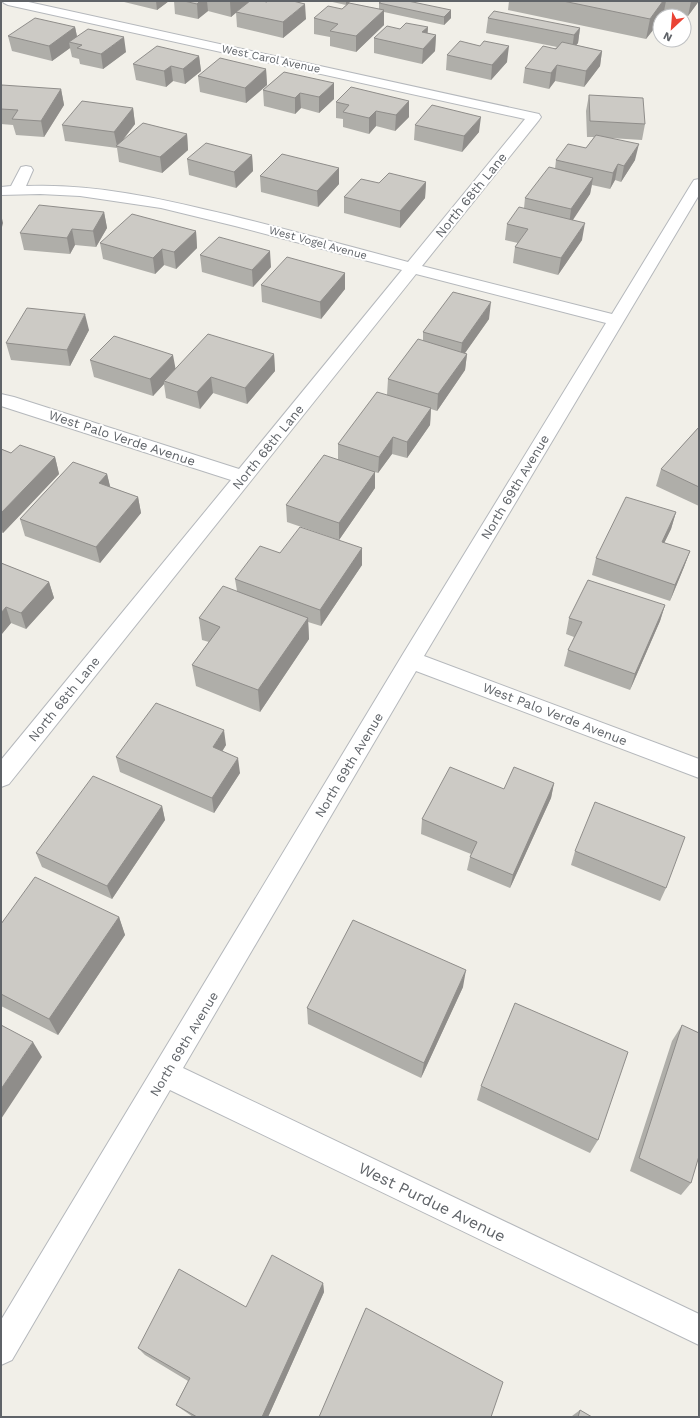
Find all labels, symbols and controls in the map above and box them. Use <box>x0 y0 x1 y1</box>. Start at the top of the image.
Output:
north arrow <box>652 8 692 48</box>
text: N <box>661 29 674 44</box>
street label: West Carol Avenue <box>220 42 322 76</box>
street label: North 68th Lane <box>432 150 510 240</box>
street label: West Vogel Avenue <box>268 224 368 262</box>
street label: North 68th Lane <box>229 402 307 492</box>
street label: West Palo Verde Avenue <box>47 407 197 469</box>
street label: North 69th Avenue <box>478 432 552 542</box>
street label: North 68th Lane <box>25 654 103 744</box>
street label: West Palo Verde Avenue <box>481 680 629 748</box>
street label: North 69th Avenue <box>312 710 386 820</box>
street label: North 69th Avenue <box>147 989 221 1099</box>
street label: West Purdue Avenue <box>355 1158 509 1246</box>

